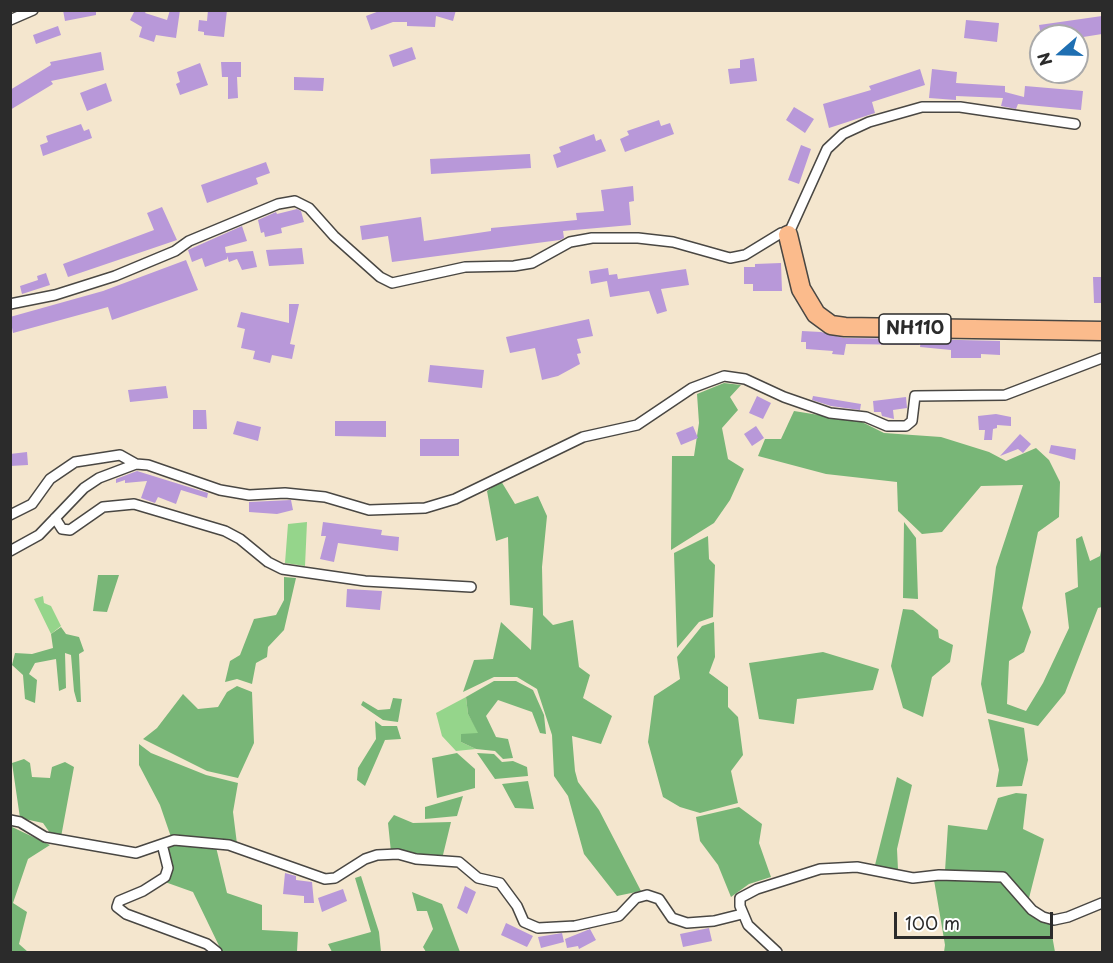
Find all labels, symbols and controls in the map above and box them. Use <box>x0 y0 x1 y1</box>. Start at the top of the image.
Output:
north arrow <box>1029 24 1089 84</box>
text: N <box>1031 49 1057 70</box>
road number: NH110 <box>879 314 951 344</box>
scale bar <box>897 900 1056 938</box>
text: 100 m <box>905 909 960 936</box>

